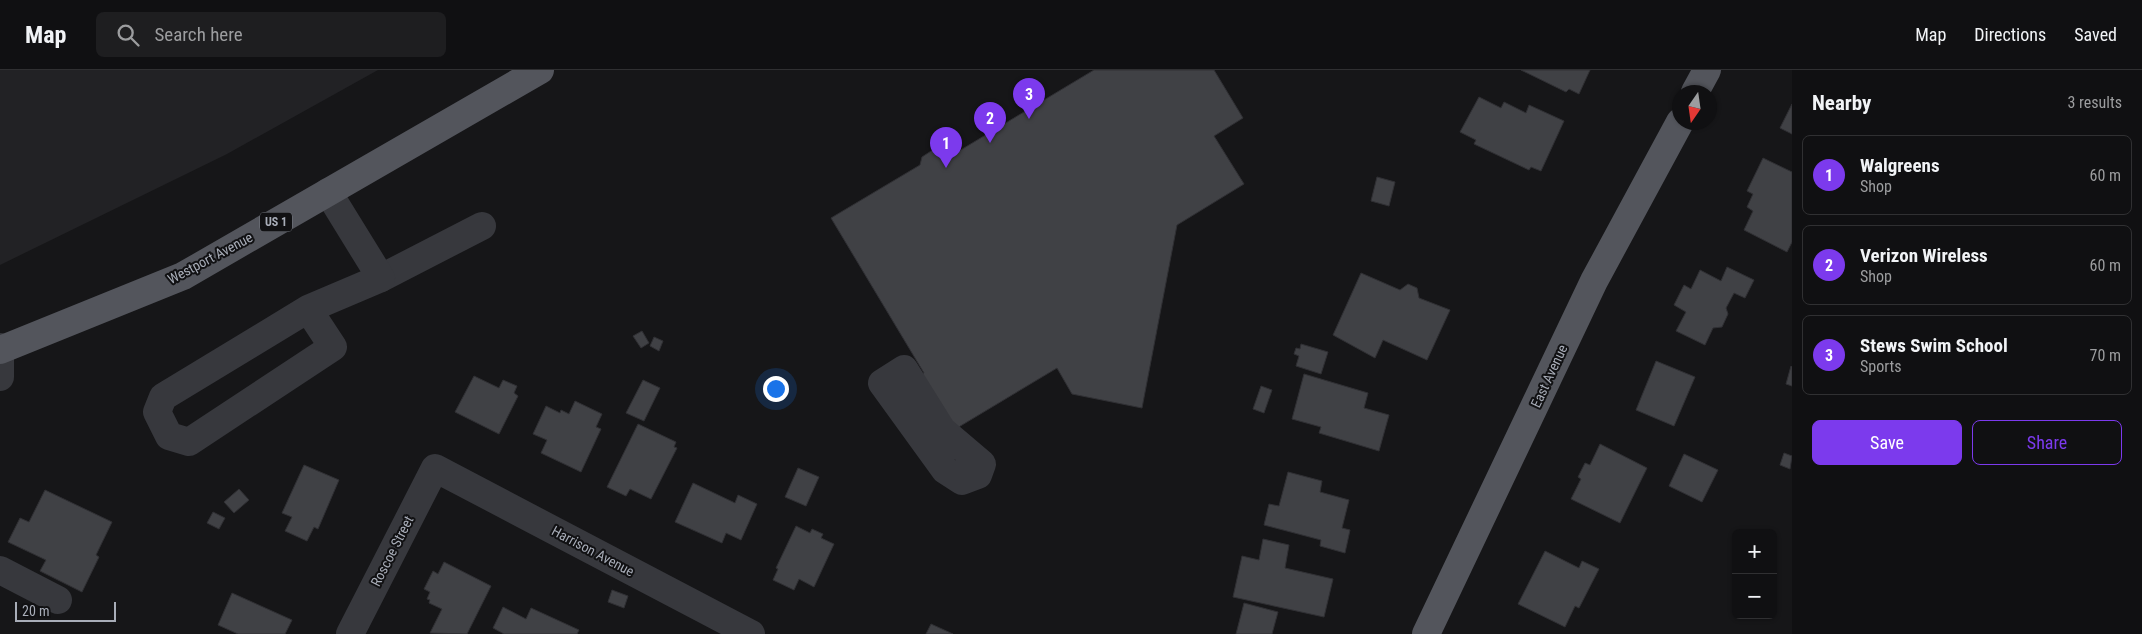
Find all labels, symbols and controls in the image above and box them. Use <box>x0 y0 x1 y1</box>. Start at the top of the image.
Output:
search box <box>96 12 446 57</box>
text: Map <box>25 21 66 49</box>
icon: search <box>114 21 142 49</box>
text: Search here <box>154 23 243 46</box>
text: Map <box>1915 24 1946 45</box>
text: Directions <box>1974 24 2046 45</box>
text: Saved <box>2074 24 2117 45</box>
pin: 3 <box>1013 78 1045 119</box>
north arrow <box>1672 85 1717 130</box>
text: Nearby <box>1812 91 1871 115</box>
text: 3 results <box>2067 93 2122 112</box>
pin: 2 <box>974 102 1006 143</box>
pin: 1 <box>930 127 962 168</box>
text: Walgreens <box>1860 154 1940 177</box>
text: 1 <box>1825 166 1833 185</box>
text: 60 m <box>2089 166 2121 185</box>
text: Shop <box>1860 177 1892 196</box>
road number: US 1 <box>260 212 292 232</box>
street label: Westport Avenue <box>165 229 256 287</box>
text: Verizon Wireless <box>1860 244 1988 267</box>
text: 2 <box>1825 256 1833 275</box>
text: 60 m <box>2089 256 2121 275</box>
text: Shop <box>1860 267 1892 286</box>
text: Stews Swim School <box>1860 334 2008 357</box>
street label: East Avenue <box>1527 342 1571 410</box>
text: 3 <box>1825 346 1833 365</box>
text: 70 m <box>2089 346 2121 365</box>
text: Sports <box>1860 357 1902 376</box>
your location <box>763 376 789 402</box>
button: Save <box>1812 420 1962 465</box>
button: Share <box>1972 420 2122 465</box>
street label: Roscoe Street <box>367 513 417 589</box>
street label: Harrison Avenue <box>549 523 637 580</box>
map controls <box>1732 529 1777 619</box>
button: + <box>1732 529 1777 574</box>
button: − <box>1732 574 1777 619</box>
scale bar <box>15 599 116 622</box>
text: 20 m <box>22 603 50 619</box>

